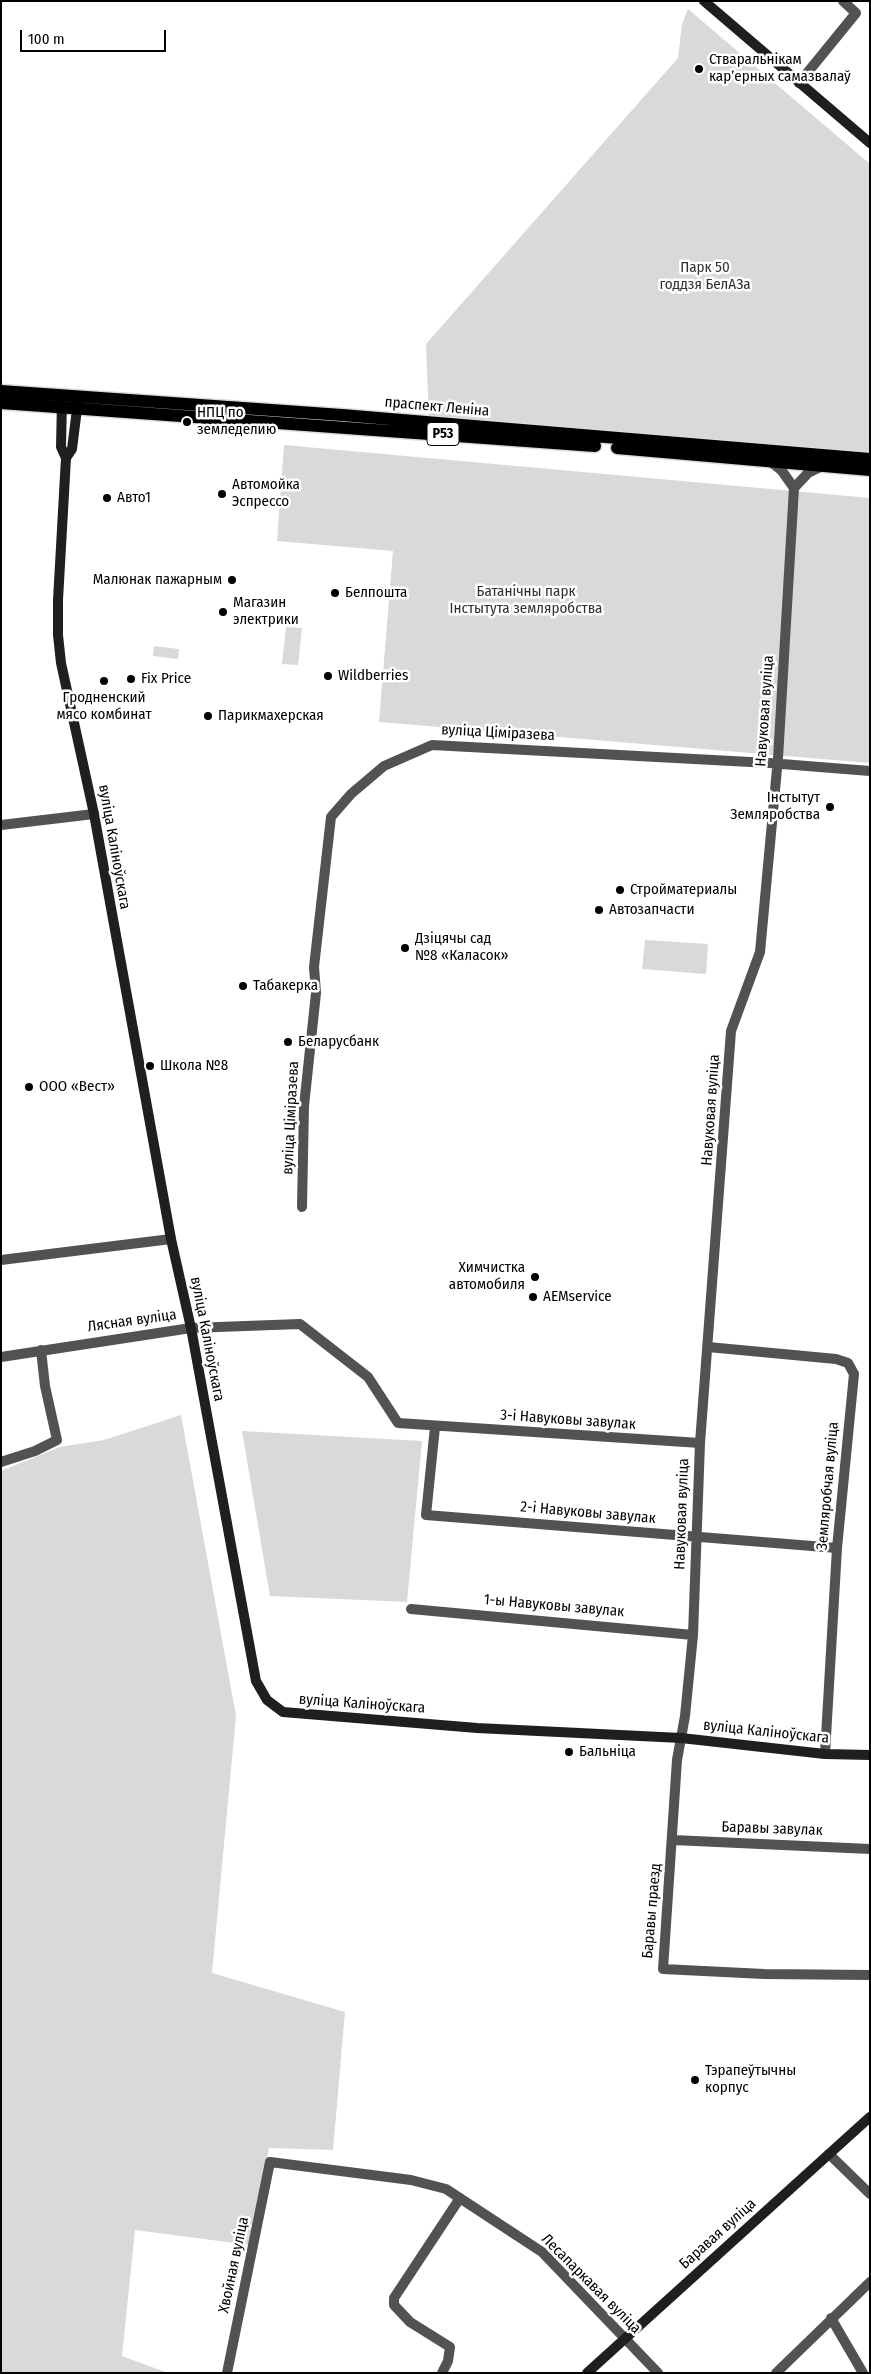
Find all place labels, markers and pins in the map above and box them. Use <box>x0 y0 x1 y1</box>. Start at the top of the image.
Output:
place label: Стваральнікам карʼерных самазвалаў <box>709 51 851 86</box>
marker: Стваральнікам карʼерных самазвалаў <box>693 63 705 75</box>
place label: НПЦ по земледелию <box>197 404 276 439</box>
marker: НПЦ по земледелию <box>181 416 193 428</box>
place label: Автомойка Эспрессо <box>232 476 300 511</box>
marker: Автомойка Эспрессо <box>216 488 228 500</box>
place label: Авто1 <box>117 489 151 507</box>
marker: Авто1 <box>101 492 113 504</box>
place label: Малюнак пажарным <box>93 571 222 589</box>
marker: Малюнак пажарным <box>226 574 238 586</box>
place label: Белпошта <box>345 584 407 602</box>
marker: Белпошта <box>329 587 341 599</box>
place label: Магазин электрики <box>233 594 299 629</box>
marker: Магазин электрики <box>217 606 229 618</box>
place label: Wildberries <box>338 667 408 685</box>
place label: Fix Price <box>141 670 191 688</box>
marker: Wildberries <box>322 670 334 682</box>
marker: Fix Price <box>125 673 137 685</box>
marker: Гродненский мясо комбинат <box>98 675 110 687</box>
place label: Гродненский мясо комбинат <box>57 689 151 724</box>
place label: Парикмахерская <box>218 707 324 725</box>
marker: Парикмахерская <box>202 710 214 722</box>
place label: Інстытут Земляробства <box>730 789 820 824</box>
marker: Інстытут Земляробства <box>824 801 836 813</box>
place label: Стройматериалы <box>630 881 737 899</box>
marker: Стройматериалы <box>614 884 626 896</box>
place label: Автозапчасти <box>609 901 694 919</box>
marker: Автозапчасти <box>593 904 605 916</box>
place label: Дзіцячы сад №8 «Каласок» <box>415 930 509 965</box>
marker: Дзіцячы сад №8 «Каласок» <box>399 942 411 954</box>
place label: Табакерка <box>253 977 318 995</box>
marker: Табакерка <box>237 980 249 992</box>
place label: Беларусбанк <box>298 1033 379 1051</box>
marker: Беларусбанк <box>282 1036 294 1048</box>
place label: Школа №8 <box>160 1057 228 1075</box>
marker: Школа №8 <box>144 1060 156 1072</box>
place label: ООО «Вест» <box>39 1078 115 1096</box>
marker: ООО «Вест» <box>23 1081 35 1093</box>
place label: Химчистка автомобиля <box>449 1259 525 1294</box>
marker: Химчистка автомобиля <box>529 1271 541 1283</box>
place label: AEMservice <box>543 1288 612 1306</box>
marker: AEMservice <box>527 1291 539 1303</box>
place label: Бальніца <box>579 1743 636 1761</box>
marker: Бальніца <box>563 1746 575 1758</box>
place label: Тэрапеўтычны корпус <box>705 2062 796 2097</box>
marker: Тэрапеўтычны корпус <box>689 2074 701 2086</box>

